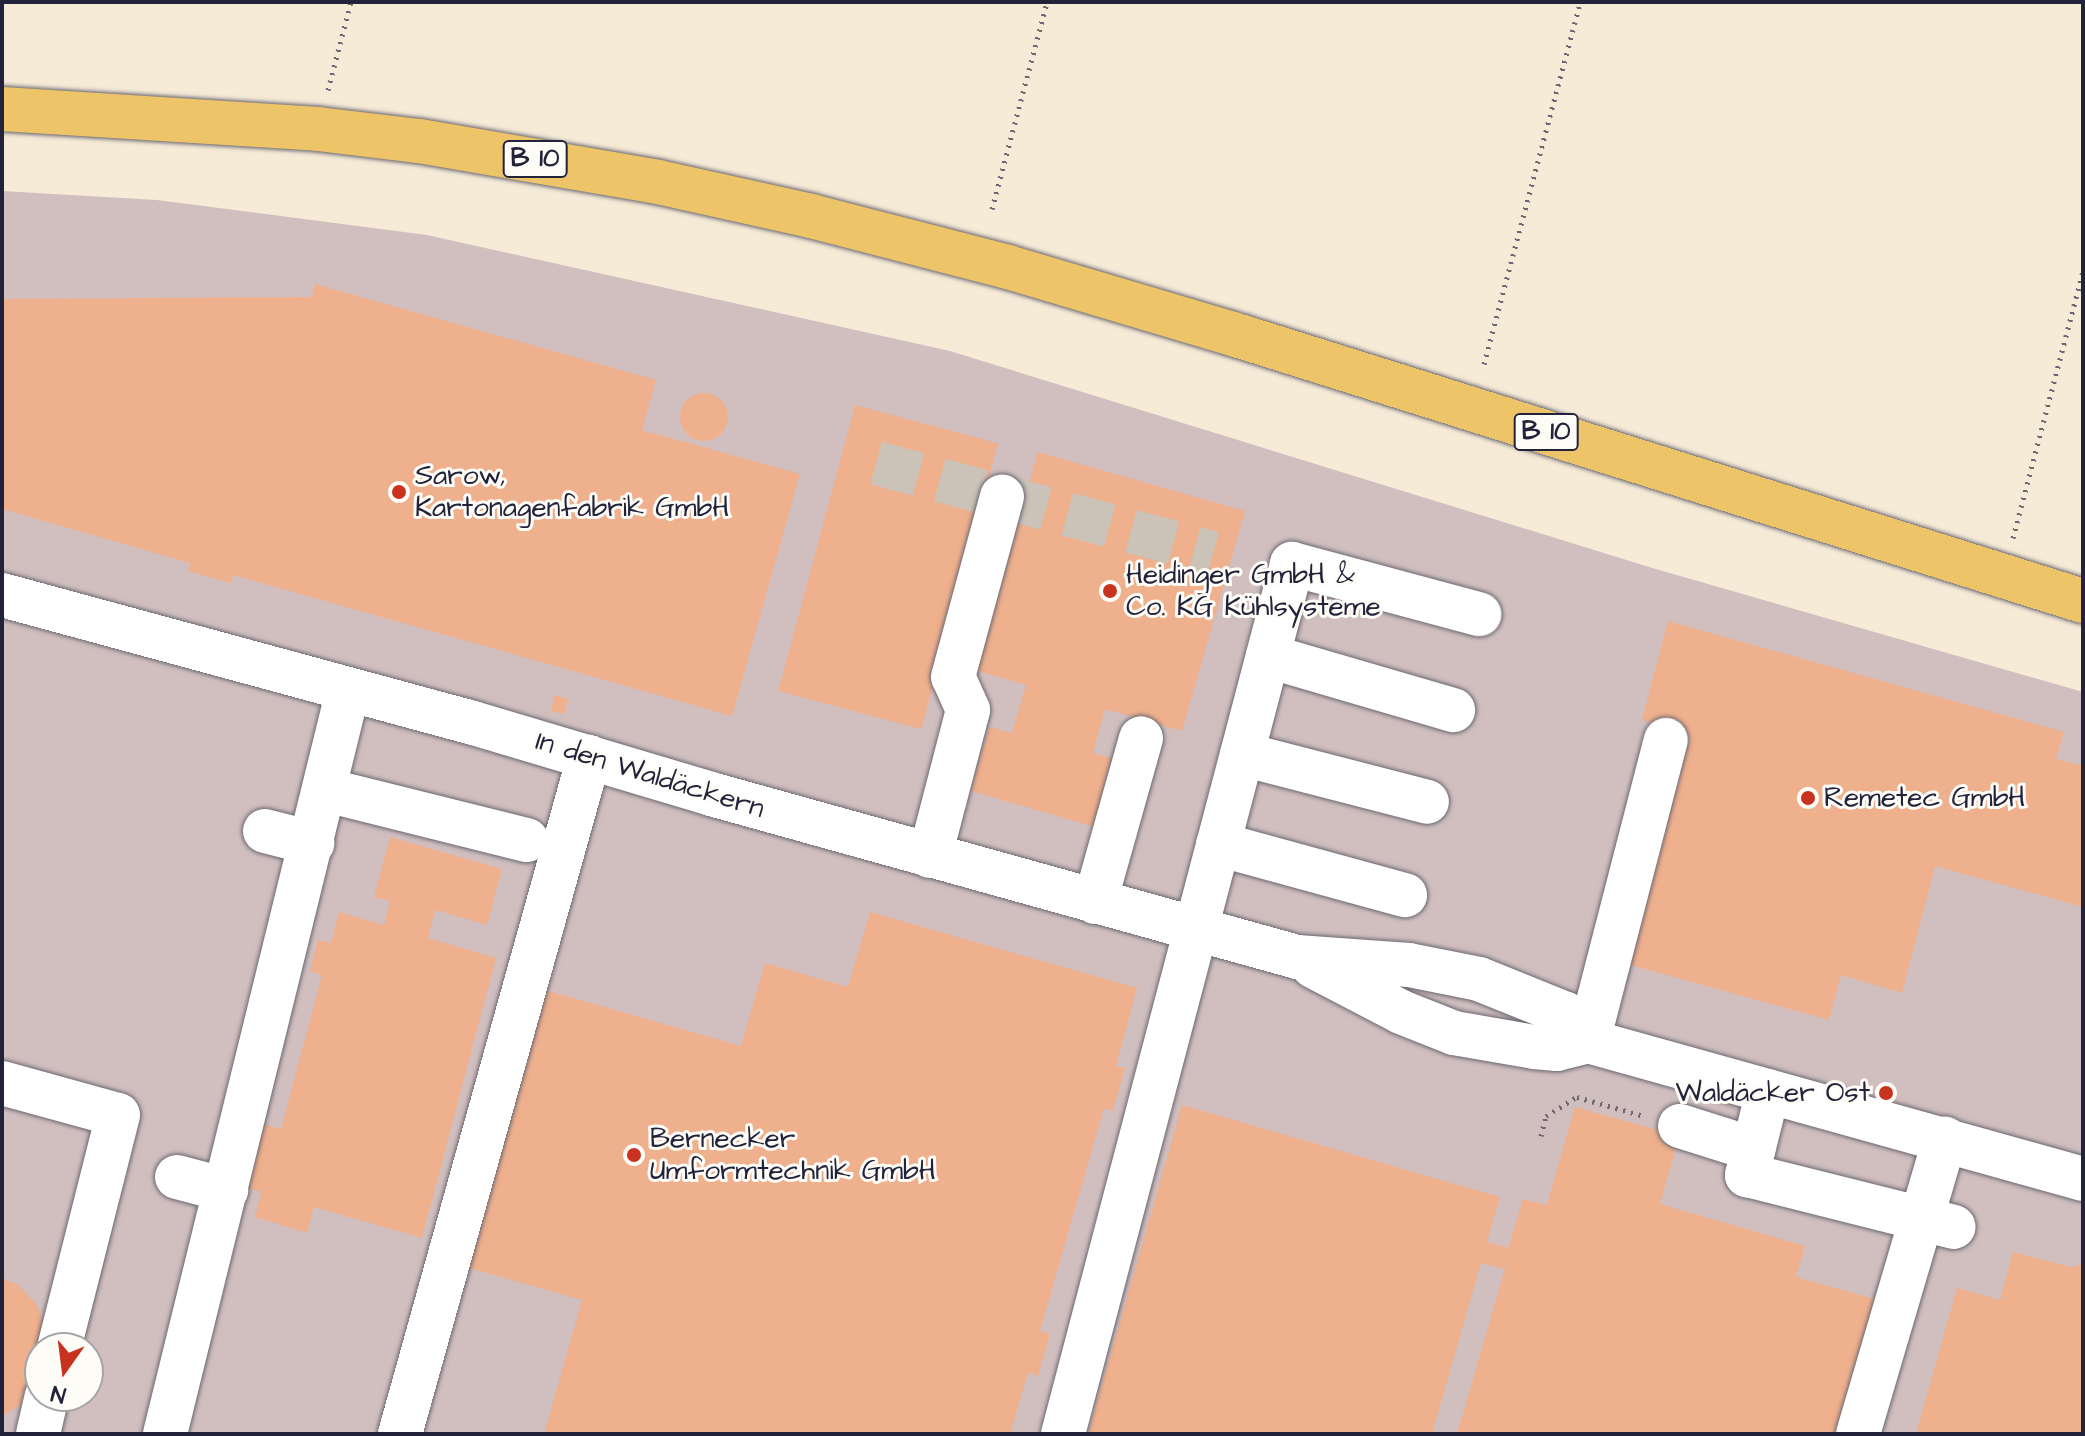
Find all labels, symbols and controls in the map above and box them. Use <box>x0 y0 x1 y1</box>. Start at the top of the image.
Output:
road number: B 10 <box>501 137 569 181</box>
road number: B 10 <box>1512 410 1580 454</box>
place label: Sarow, Kartonagenfabrik GmbH <box>415 459 729 525</box>
marker: Sarow, Kartonagenfabrik GmbH <box>390 483 408 501</box>
place label: Heidinger GmbH & Co. KG Kühlsysteme <box>1126 558 1381 624</box>
marker: Heidinger GmbH & Co. KG Kühlsysteme <box>1101 582 1119 600</box>
street label: In den Waldäckern <box>532 724 768 826</box>
place label: Remetec GmbH <box>1824 781 2025 815</box>
marker: Remetec GmbH <box>1799 789 1817 807</box>
place label: Waldäcker Ost <box>1676 1076 1870 1110</box>
marker: Waldäcker Ost <box>1877 1084 1895 1102</box>
place label: Bernecker Umformtechnik GmbH <box>650 1122 936 1188</box>
marker: Bernecker Umformtechnik GmbH <box>625 1146 643 1164</box>
north arrow <box>24 1332 104 1412</box>
text: N <box>48 1377 69 1411</box>

